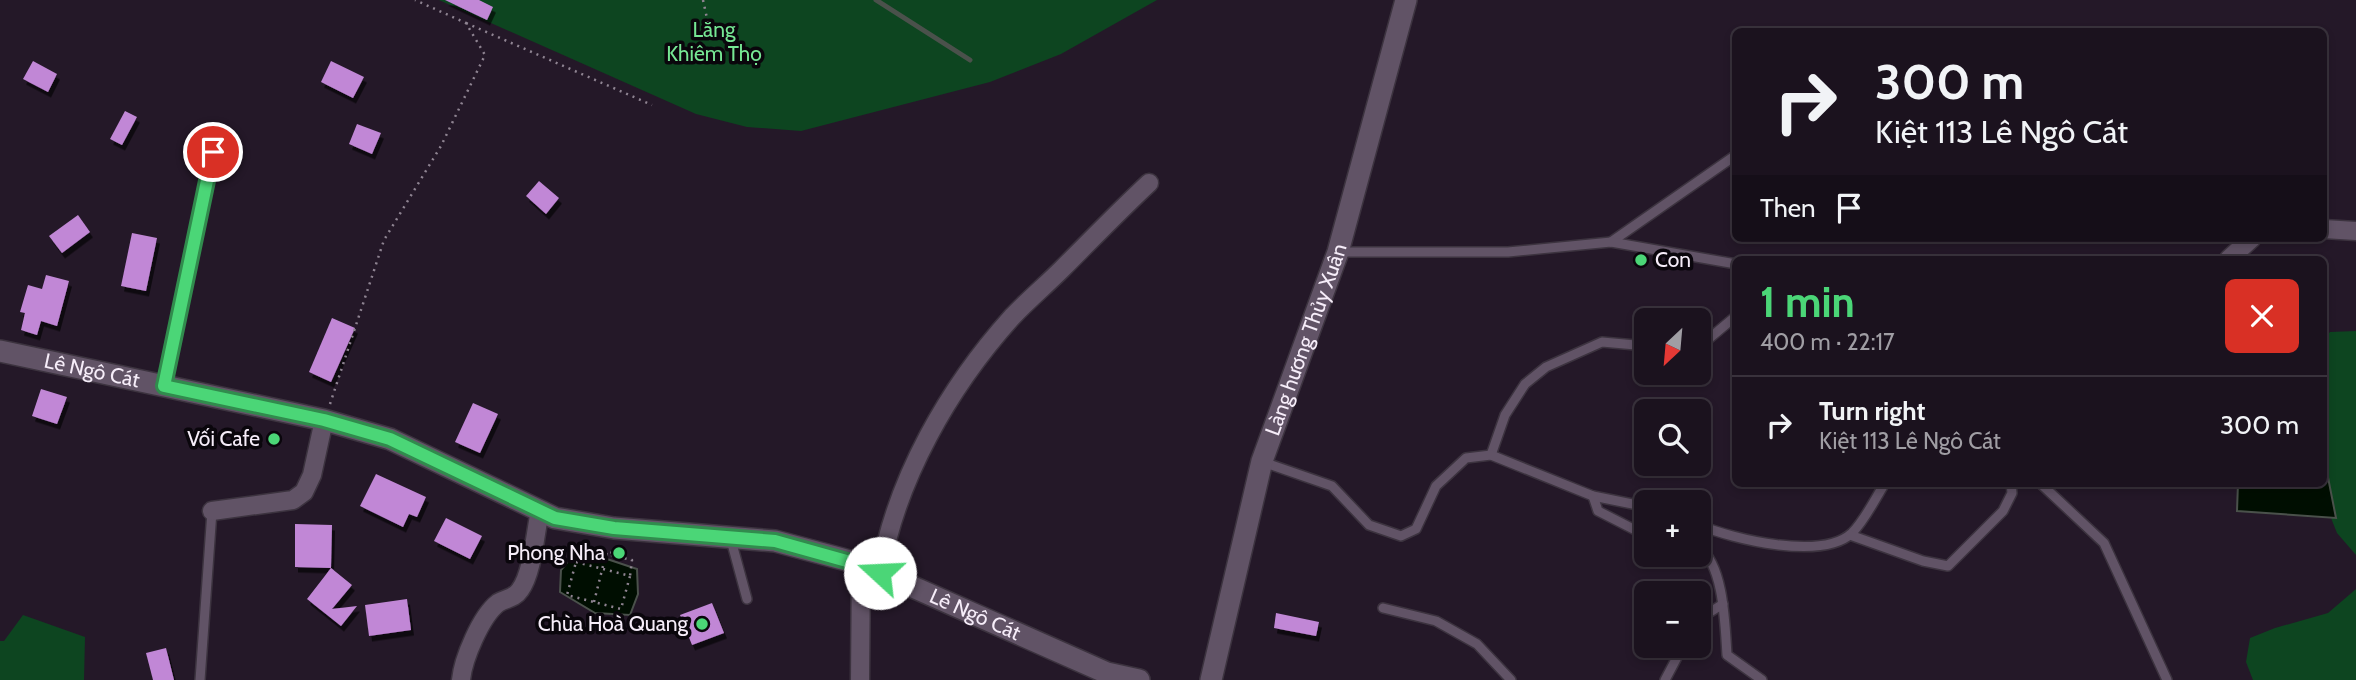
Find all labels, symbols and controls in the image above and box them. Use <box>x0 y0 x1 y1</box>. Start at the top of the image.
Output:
park label: Lăng Khiêm Thọ <box>666 17 762 66</box>
text: 300 m <box>1875 52 2024 111</box>
icon: right <box>1760 56 1851 147</box>
text: Kiệt 113 Lê Ngô Cát <box>1875 112 2128 151</box>
pin <box>183 122 243 182</box>
icon: arrive <box>194 133 232 171</box>
icon: arrive <box>1830 189 1868 227</box>
text: Then <box>1760 192 1816 224</box>
street label: Làng hương Thủy Xuân <box>1259 241 1352 439</box>
place label: Con <box>1655 247 1691 272</box>
marker: Con <box>1633 252 1649 268</box>
text: 1 min <box>1760 276 1855 328</box>
button: close <box>2225 279 2299 353</box>
north arrow <box>1634 308 1712 385</box>
map controls <box>1634 308 1711 658</box>
text: 400 m · 22:17 <box>1760 328 1895 356</box>
street label: Lê Ngô Cát <box>42 348 142 392</box>
text: Turn right <box>1819 395 1925 427</box>
button: search <box>1634 399 1711 476</box>
icon: right <box>1760 406 1798 444</box>
text: 300 m <box>2220 409 2299 441</box>
place label: Vối Cafe <box>187 426 260 451</box>
text: Kiệt 113 Lê Ngô Cát <box>1819 427 2001 455</box>
marker: Vối Cafe <box>266 431 282 447</box>
button: + <box>1634 490 1711 567</box>
position arrow <box>843 536 917 610</box>
place label: Phong Nha <box>507 540 605 565</box>
marker: Phong Nha <box>611 545 627 561</box>
button: − <box>1634 581 1711 658</box>
street label: Lê Ngô Cát <box>926 583 1025 645</box>
place label: Chùa Hoà Quang <box>538 611 689 636</box>
marker: Chùa Hoà Quang <box>694 616 710 632</box>

